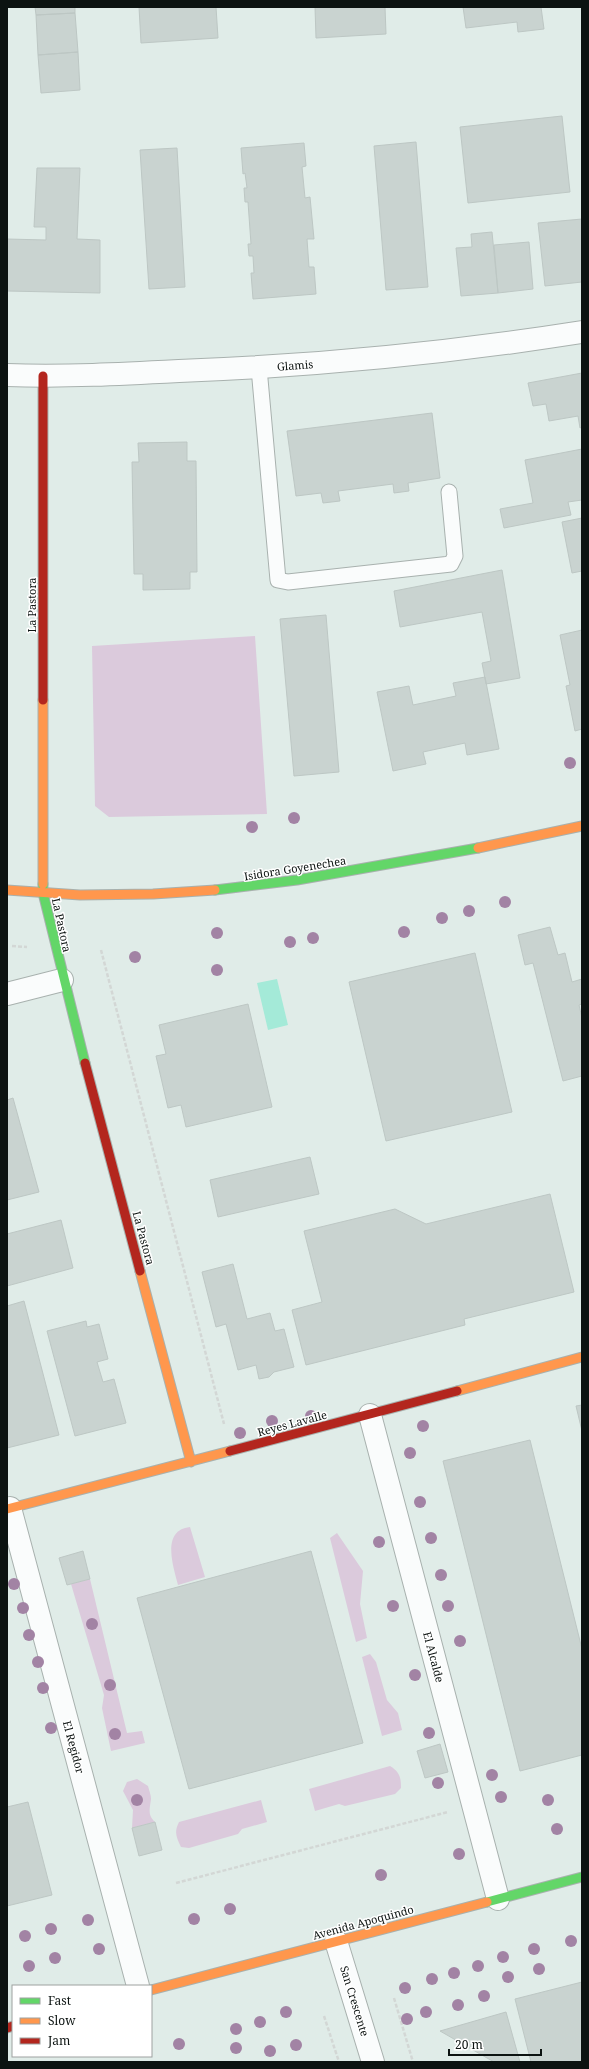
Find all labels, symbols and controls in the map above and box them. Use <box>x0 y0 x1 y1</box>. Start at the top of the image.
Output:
street label: Glamis <box>276 356 314 374</box>
street label: La Pastora <box>24 577 39 633</box>
street label: Isidora Goyenechea <box>243 853 347 883</box>
street label: La Pastora <box>49 897 75 953</box>
street label: La Pastora <box>130 1209 158 1267</box>
street label: Reyes Lavalle <box>256 1406 328 1439</box>
street label: El Alcalde <box>420 1630 448 1684</box>
street label: El Regidor <box>60 1719 88 1776</box>
street label: Avenida Apoquindo <box>311 1901 415 1943</box>
street label: San Crescente <box>337 1964 373 2038</box>
legend <box>12 1985 152 2057</box>
text: Fast <box>48 1992 71 2009</box>
text: Slow <box>48 2012 76 2029</box>
scale bar <box>449 2031 541 2057</box>
text: Jam <box>47 2032 70 2049</box>
text: 20 m <box>455 2036 483 2053</box>

